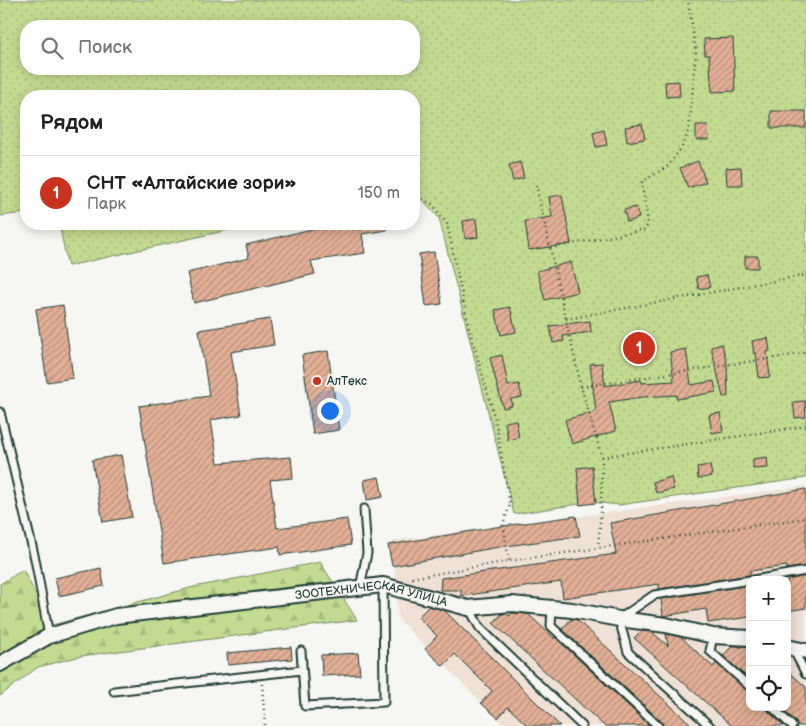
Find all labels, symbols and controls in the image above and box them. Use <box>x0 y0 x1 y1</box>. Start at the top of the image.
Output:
search box <box>20 20 420 75</box>
icon: search <box>38 34 66 62</box>
text: Поиск <box>78 36 132 59</box>
text: Рядом <box>40 110 103 135</box>
text: СНТ «Алтайские зори» <box>87 172 297 195</box>
text: 1 <box>53 184 59 203</box>
text: 150 m <box>358 184 400 203</box>
text: Парк <box>87 195 126 214</box>
pin: 1 <box>623 329 655 367</box>
place label: АлТекс <box>326 374 367 389</box>
marker: АлТекс <box>311 375 323 387</box>
your location <box>317 398 343 424</box>
map controls <box>746 576 791 711</box>
button: + <box>746 576 791 621</box>
street label: ЗООТЕХНИЧЕСКАЯ УЛИЦА <box>294 577 450 610</box>
button: − <box>746 621 791 666</box>
button: locate <box>746 666 791 711</box>

